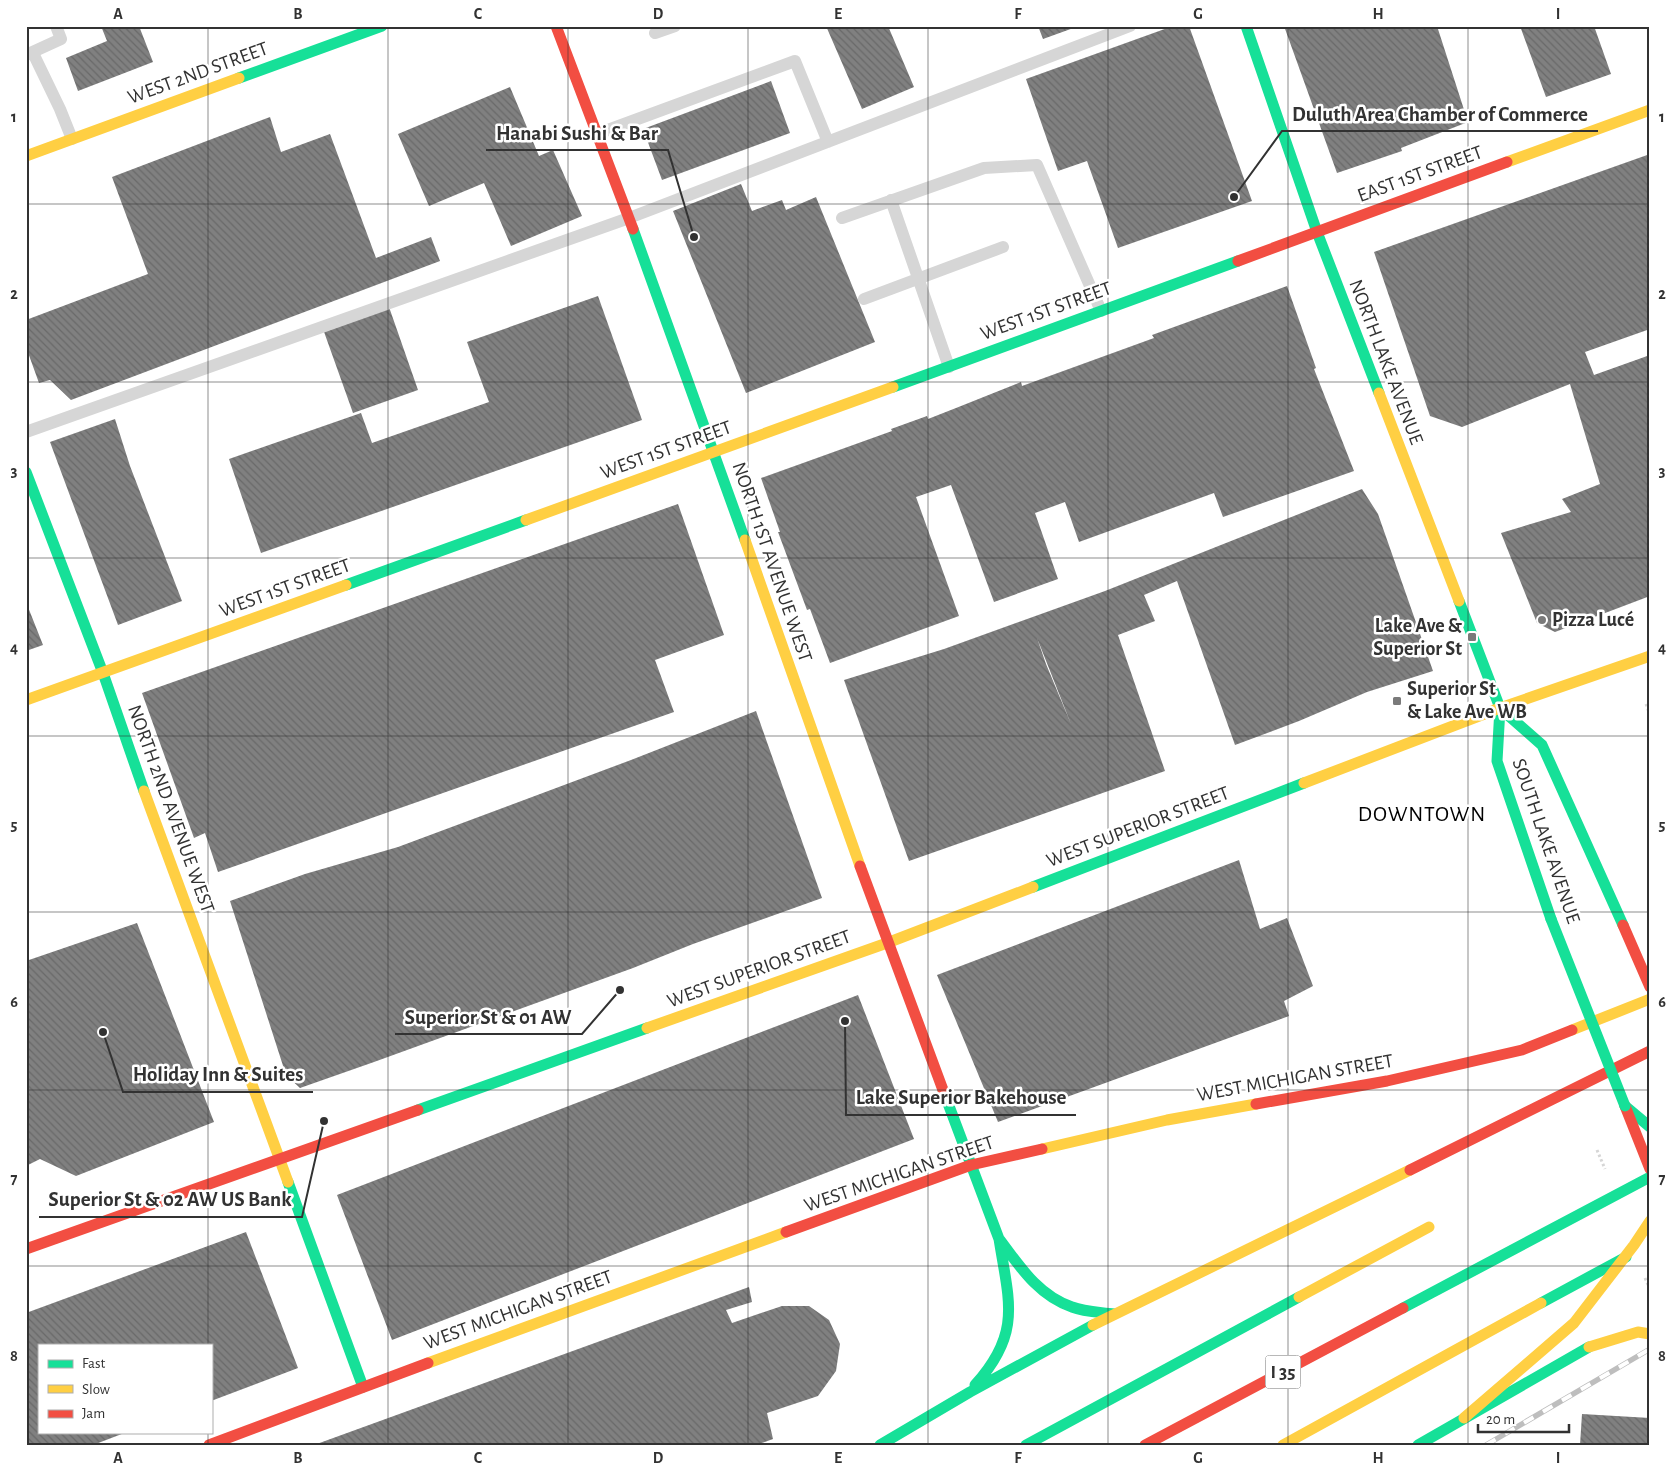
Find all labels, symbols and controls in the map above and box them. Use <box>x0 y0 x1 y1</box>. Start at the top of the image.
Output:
text: A <box>113 6 123 22</box>
text: B <box>293 6 303 22</box>
text: C <box>474 6 483 22</box>
text: D <box>653 6 664 22</box>
text: E <box>834 6 842 22</box>
text: F <box>1014 6 1022 22</box>
text: G <box>1193 6 1203 22</box>
text: H <box>1372 6 1384 22</box>
text: I <box>1556 6 1560 22</box>
street label: WEST 2ND STREET <box>125 38 271 108</box>
callout: Duluth Area Chamber of Commerce <box>1282 95 1598 131</box>
text: Duluth Area Chamber of Commerce <box>1292 104 1588 125</box>
text: 1 <box>11 109 17 125</box>
text: 1 <box>1659 109 1665 125</box>
callout: Hanabi Sushi & Bar <box>486 114 668 150</box>
text: Hanabi Sushi & Bar <box>496 123 659 144</box>
street label: EAST 1ST STREET <box>1355 142 1485 206</box>
street label: NORTH LAKE AVENUE <box>1345 277 1427 448</box>
street label: WEST 1ST STREET <box>978 278 1114 344</box>
text: 2 <box>10 286 18 302</box>
text: 2 <box>1658 286 1666 302</box>
street label: WEST 1ST STREET <box>598 417 734 483</box>
street label: NORTH 1ST AVENUE WEST <box>728 460 816 665</box>
text: 3 <box>11 463 18 479</box>
text: 3 <box>1659 463 1666 479</box>
street label: WEST 1ST STREET <box>217 555 353 621</box>
place label: Pizza Lucé <box>1552 610 1634 630</box>
marker: Pizza Lucé <box>1536 614 1548 626</box>
place label: Lake Ave & Superior St <box>1373 616 1463 659</box>
marker: Lake Ave & Superior St <box>1466 631 1478 643</box>
text: 4 <box>10 640 18 656</box>
text: 4 <box>1658 640 1666 656</box>
place label: Superior St & Lake Ave WB <box>1407 679 1527 722</box>
marker: Superior St & Lake Ave WB <box>1391 695 1403 707</box>
street label: NORTH 2ND AVENUE WEST <box>124 702 218 916</box>
street label: SOUTH LAKE AVENUE <box>1508 756 1584 926</box>
street label: WEST SUPERIOR STREET <box>1044 783 1232 871</box>
district label: DOWNTOWN <box>1358 803 1486 825</box>
text: 5 <box>11 817 18 833</box>
text: 5 <box>1659 817 1666 833</box>
street label: WEST SUPERIOR STREET <box>664 926 854 1012</box>
text: 6 <box>10 994 18 1010</box>
text: 6 <box>1658 994 1666 1010</box>
callout: Superior St & 01 AW <box>395 998 582 1034</box>
text: Superior St & 01 AW <box>404 1007 572 1028</box>
street label: WEST MICHIGAN STREET <box>1195 1051 1395 1105</box>
callout: Holiday Inn & Suites <box>123 1056 313 1092</box>
text: Holiday Inn & Suites <box>133 1064 303 1085</box>
callout: Lake Superior Bakehouse <box>846 1079 1076 1115</box>
text: Lake Superior Bakehouse <box>856 1087 1066 1108</box>
street label: WEST MICHIGAN STREET <box>802 1132 997 1216</box>
text: 7 <box>11 1171 18 1187</box>
text: 7 <box>1659 1171 1666 1187</box>
callout: Superior St & 02 AW US Bank <box>39 1181 302 1217</box>
text: Superior St & 02 AW US Bank <box>48 1189 292 1210</box>
street label: WEST MICHIGAN STREET <box>421 1266 615 1353</box>
legend <box>38 1344 212 1434</box>
text: 8 <box>10 1348 18 1364</box>
text: 8 <box>1658 1348 1666 1364</box>
road number: I 35 <box>1266 1355 1300 1388</box>
text: Fast <box>82 1356 106 1371</box>
text: Slow <box>82 1382 110 1397</box>
scale bar <box>1478 1401 1570 1433</box>
text: Jam <box>82 1406 105 1421</box>
text: 20 m <box>1486 1412 1515 1427</box>
text: A <box>113 1450 123 1466</box>
text: B <box>293 1450 303 1466</box>
text: C <box>474 1450 483 1466</box>
text: D <box>653 1450 664 1466</box>
text: E <box>834 1450 842 1466</box>
text: F <box>1014 1450 1022 1466</box>
text: G <box>1193 1450 1203 1466</box>
text: H <box>1372 1450 1384 1466</box>
text: I <box>1556 1450 1560 1466</box>

